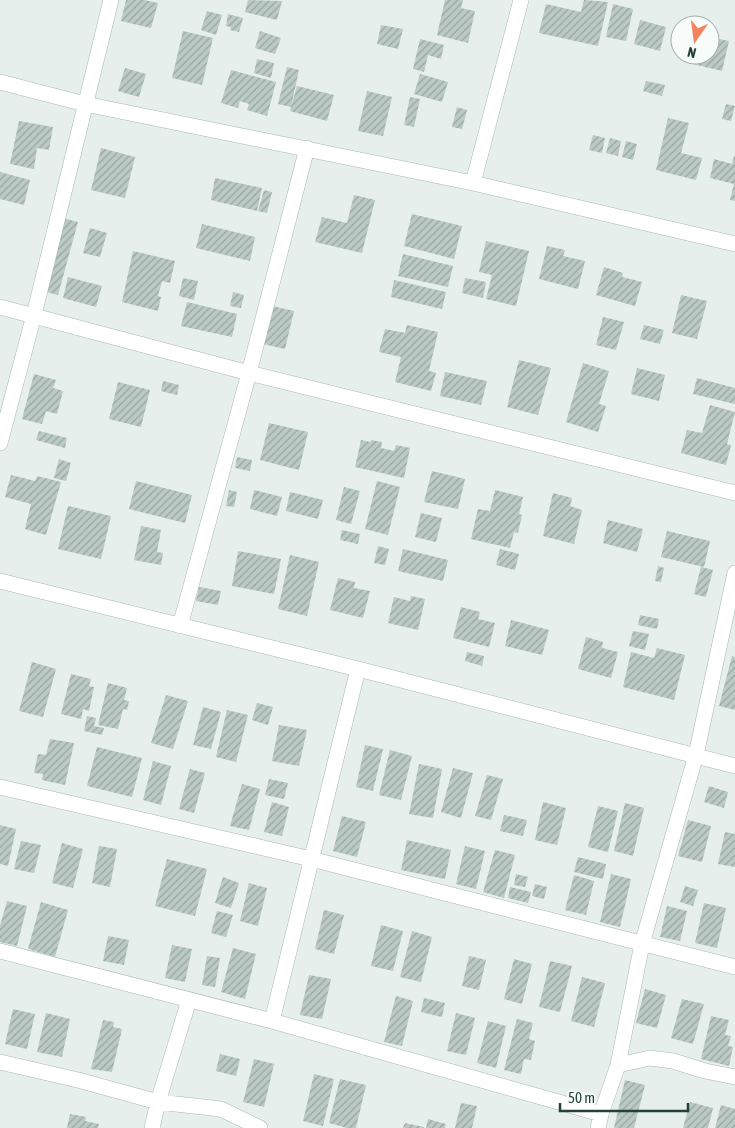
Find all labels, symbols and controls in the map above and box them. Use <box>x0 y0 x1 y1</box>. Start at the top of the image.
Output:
north arrow <box>670 15 720 65</box>
text: N <box>686 44 698 61</box>
scale bar <box>560 1080 688 1112</box>
text: 50 m <box>568 1089 595 1106</box>

